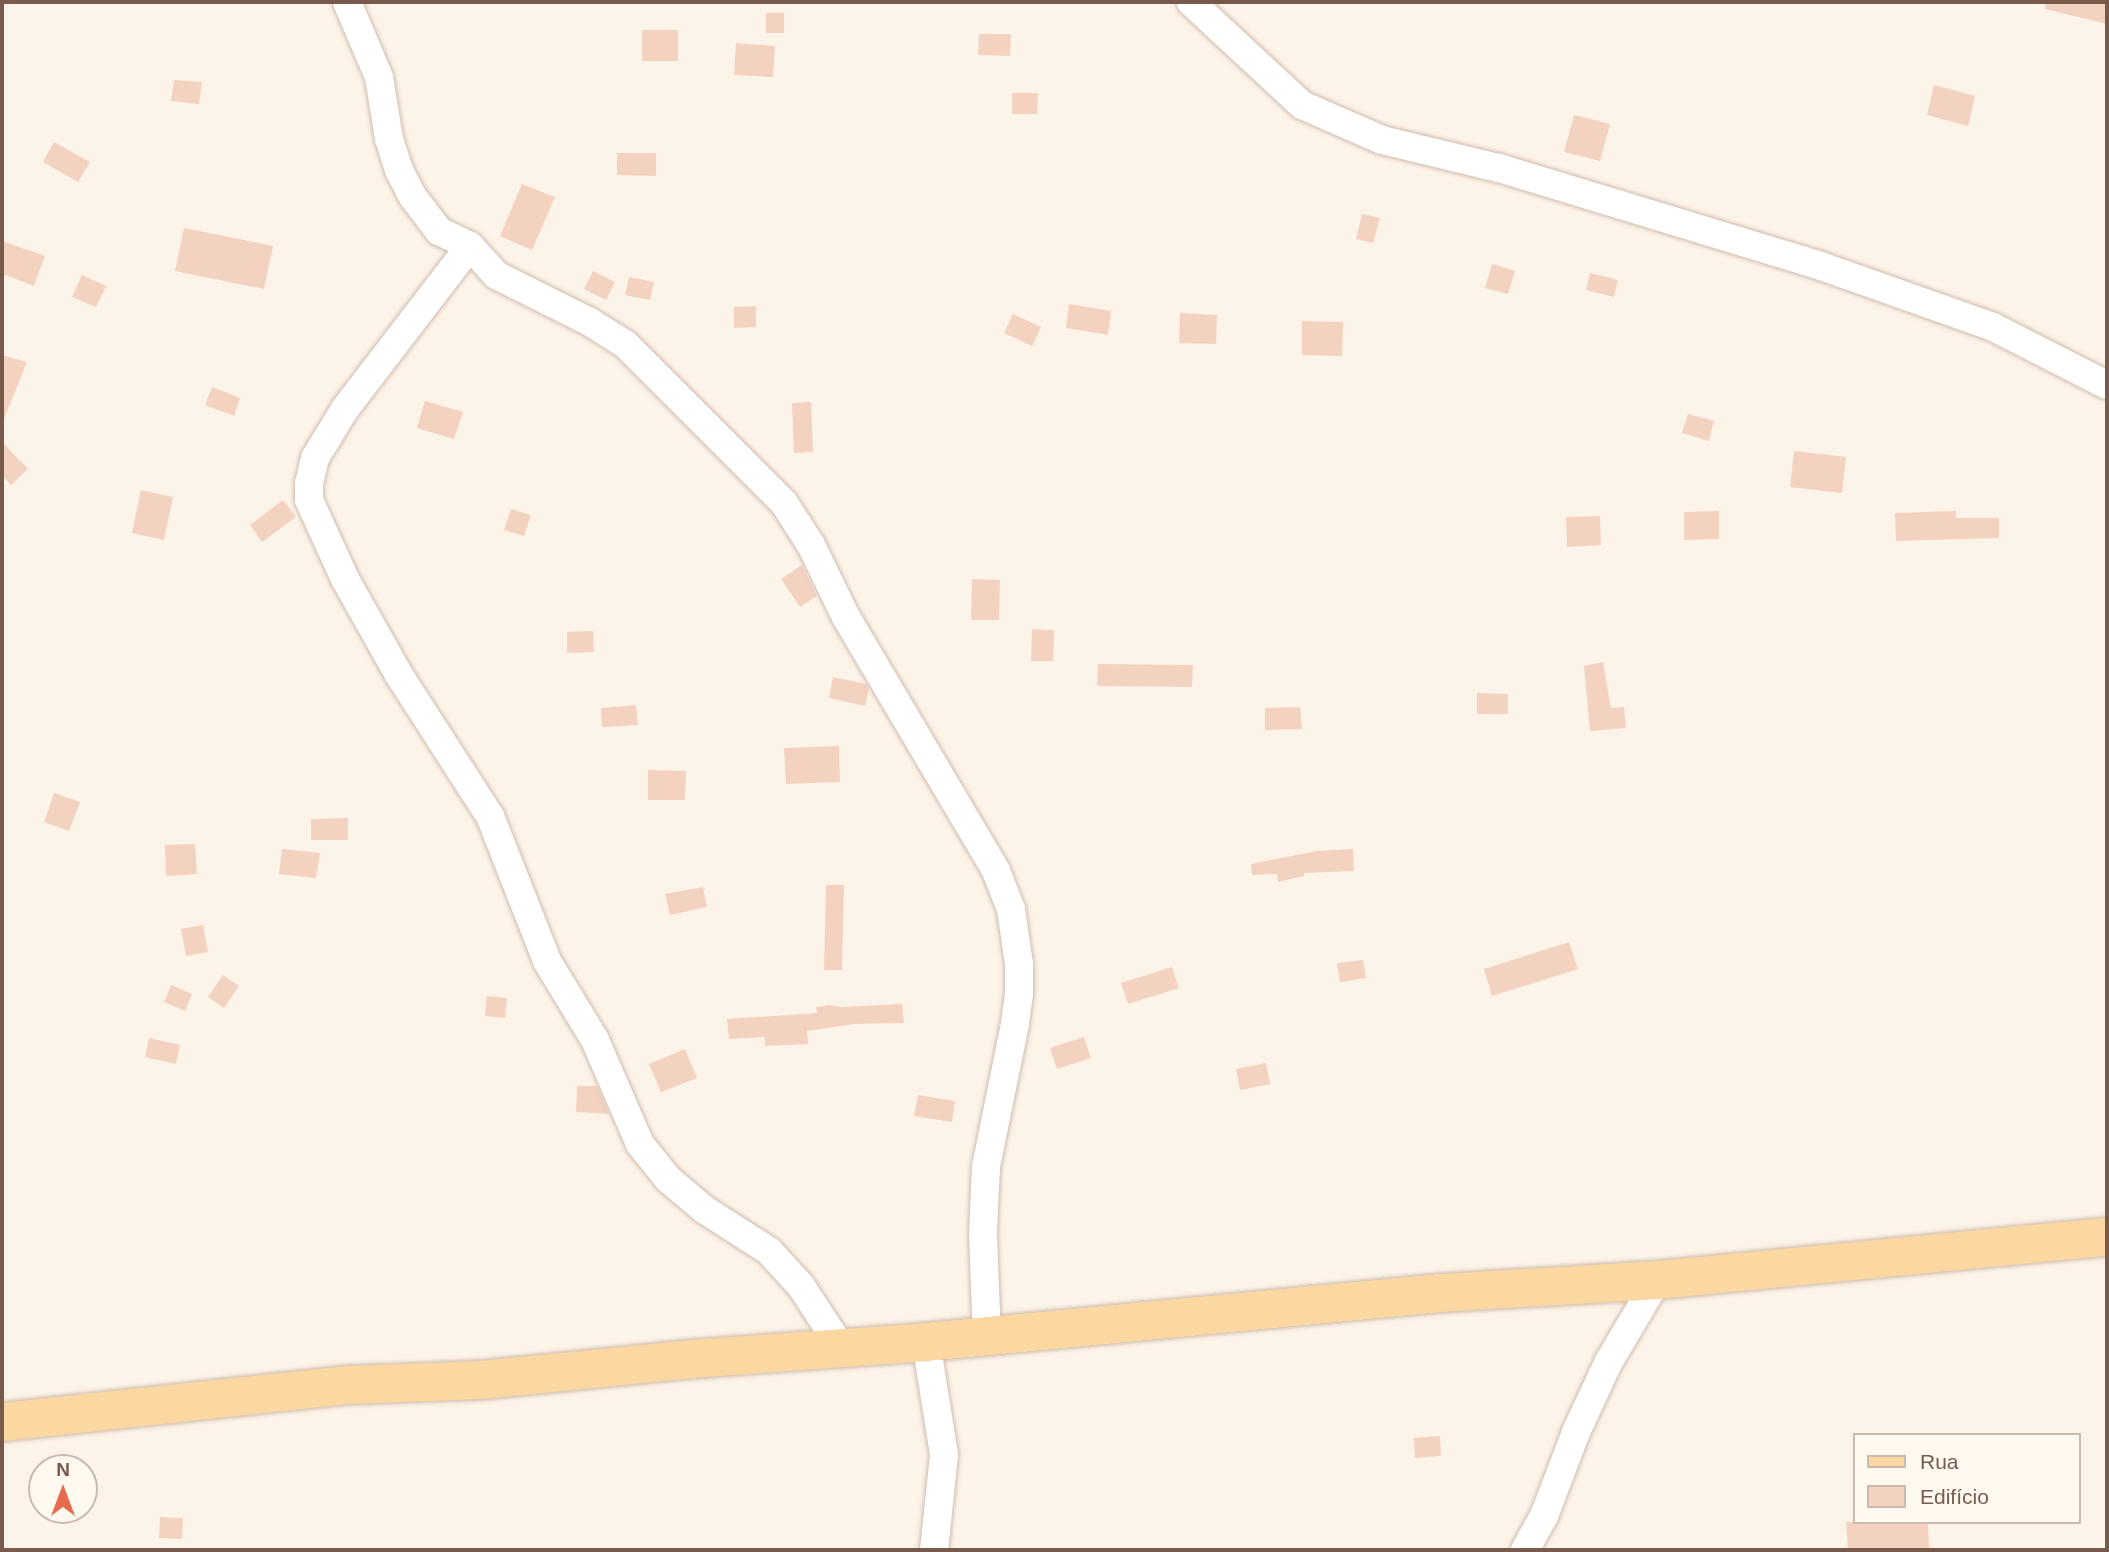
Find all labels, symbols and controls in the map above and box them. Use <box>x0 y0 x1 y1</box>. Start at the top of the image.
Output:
legend <box>1854 1433 2081 1524</box>
text: Rua <box>1920 1450 1959 1473</box>
north arrow <box>28 1454 98 1524</box>
text: N <box>56 1459 70 1480</box>
text: Edifício <box>1920 1485 1989 1508</box>

